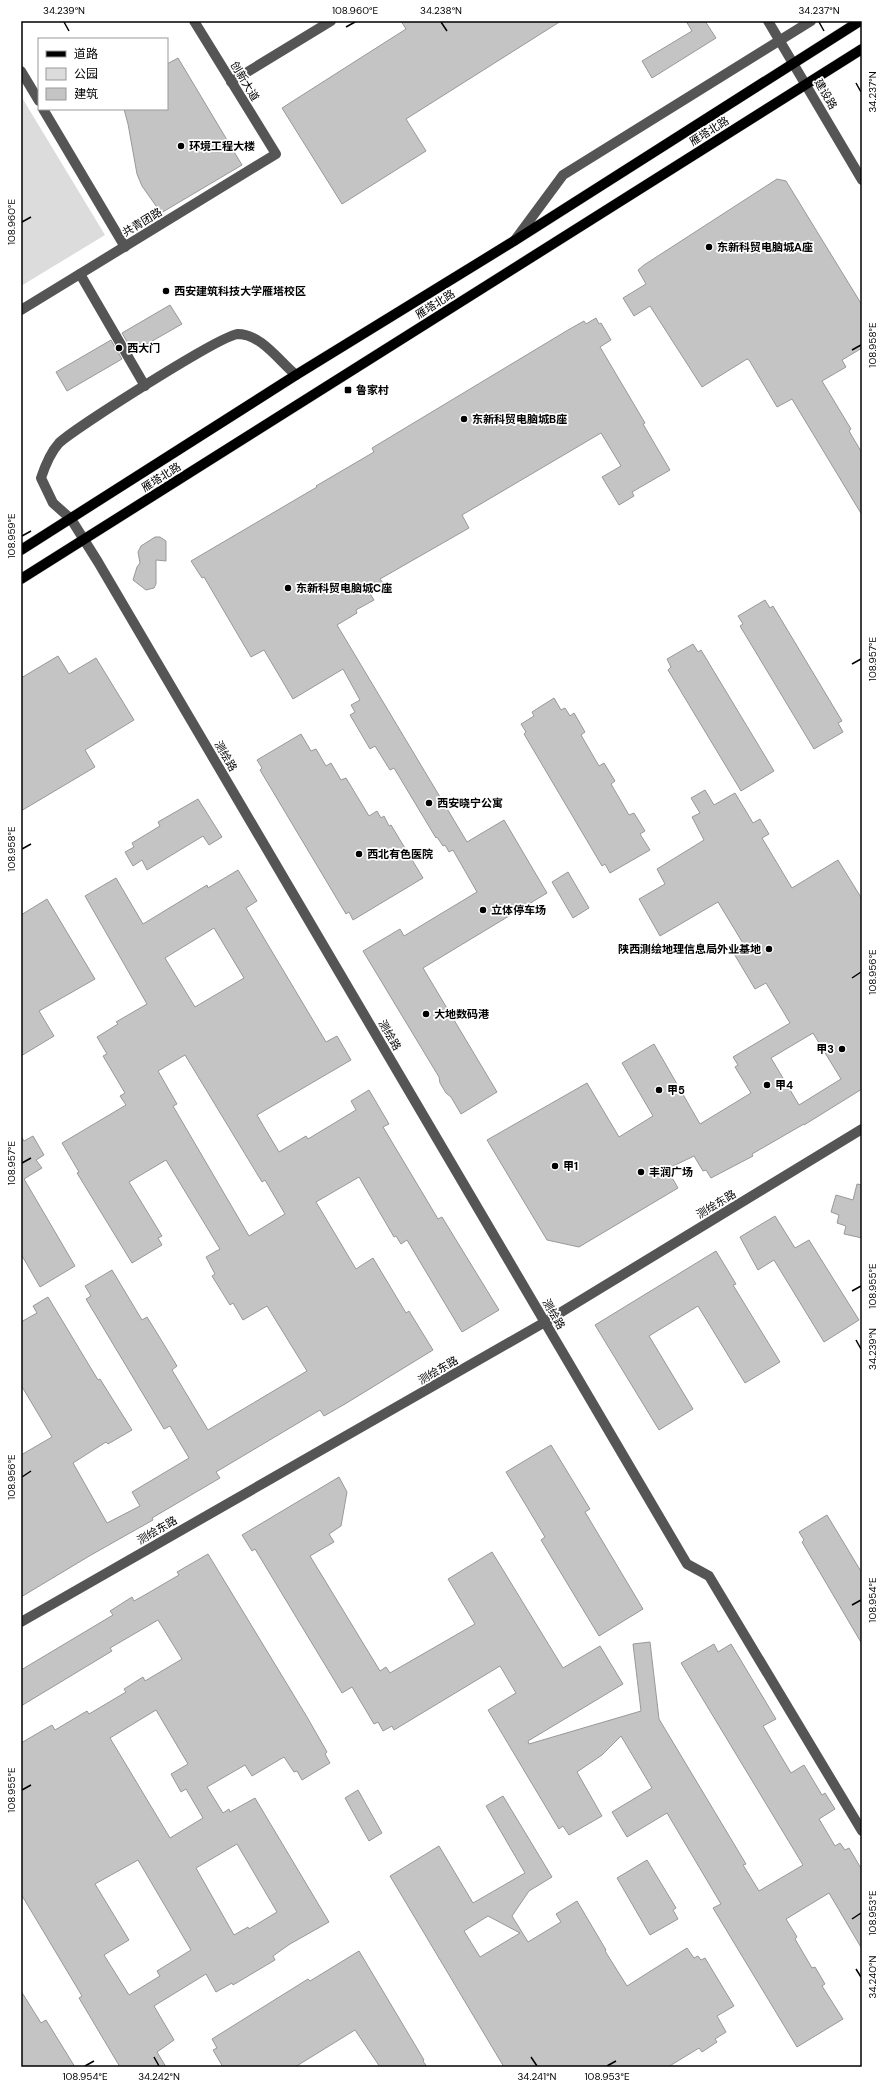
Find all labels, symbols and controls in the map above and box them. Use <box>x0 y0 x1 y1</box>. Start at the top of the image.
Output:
text: 34.239°N <box>43 4 85 17</box>
text: 108.960°E <box>332 4 378 17</box>
text: 34.238°N <box>420 4 462 17</box>
text: 34.237°N <box>798 4 840 17</box>
legend <box>38 38 168 110</box>
text: 道路 <box>74 46 98 62</box>
street label: 创新大道 <box>228 59 262 103</box>
text: 公园 <box>74 66 98 82</box>
text: 34.237°N <box>866 71 879 113</box>
street label: 建设路 <box>812 76 840 112</box>
text: 建筑 <box>74 86 98 102</box>
street label: 雁塔北路 <box>687 113 731 149</box>
place label: 环境工程大楼 <box>189 139 255 153</box>
marker: 环境工程大楼 <box>176 141 186 151</box>
text: 108.960°E <box>5 199 18 245</box>
street label: 共青团路 <box>120 205 164 239</box>
place label: 东新科贸电脑城A座 <box>717 240 813 254</box>
marker: 东新科贸电脑城A座 <box>704 242 714 252</box>
place label: 西安建筑科技大学雁塔校区 <box>174 284 306 298</box>
marker: 西安建筑科技大学雁塔校区 <box>161 286 171 296</box>
street label: 雁塔北路 <box>413 286 457 322</box>
text: 108.958°E <box>866 322 879 368</box>
place label: 西大门 <box>127 341 160 355</box>
marker: 西大门 <box>114 343 124 353</box>
place label: 鲁家村 <box>356 383 389 397</box>
marker: 鲁家村 <box>343 385 353 395</box>
place label: 东新科贸电脑城B座 <box>472 412 567 426</box>
marker: 东新科贸电脑城B座 <box>459 414 469 424</box>
street label: 雁塔北路 <box>139 459 183 495</box>
text: 108.959°E <box>5 513 18 559</box>
place label: 东新科贸电脑城C座 <box>296 581 392 595</box>
marker: 东新科贸电脑城C座 <box>283 583 293 593</box>
text: 108.957°E <box>866 636 879 681</box>
street label: 测绘路 <box>212 738 240 774</box>
place label: 西安晓宁公寓 <box>437 796 503 810</box>
marker: 西安晓宁公寓 <box>424 798 434 808</box>
text: 108.958°E <box>5 826 18 872</box>
place label: 西北有色医院 <box>367 847 433 861</box>
marker: 西北有色医院 <box>354 849 364 859</box>
place label: 立体停车场 <box>491 903 546 917</box>
marker: 立体停车场 <box>478 905 488 915</box>
place label: 陕西测绘地理信息局外业基地 <box>618 942 761 956</box>
marker: 陕西测绘地理信息局外业基地 <box>764 944 774 954</box>
text: 108.956°E <box>866 949 879 995</box>
place label: 大地数码港 <box>434 1007 489 1021</box>
marker: 大地数码港 <box>421 1009 431 1019</box>
street label: 测绘路 <box>376 1017 404 1053</box>
place label: 甲3 <box>816 1042 834 1056</box>
marker: 甲3 <box>837 1044 847 1054</box>
place label: 甲4 <box>775 1078 793 1092</box>
marker: 甲4 <box>762 1080 772 1090</box>
place label: 甲5 <box>667 1083 685 1097</box>
marker: 甲5 <box>654 1085 664 1095</box>
text: 108.957°E <box>5 1140 18 1185</box>
place label: 甲1 <box>563 1159 578 1173</box>
marker: 甲1 <box>550 1161 560 1171</box>
place label: 丰润广场 <box>649 1165 693 1179</box>
marker: 丰润广场 <box>636 1167 646 1177</box>
street label: 测绘东路 <box>694 1187 738 1221</box>
text: 108.955°E <box>866 1263 879 1309</box>
street label: 测绘路 <box>540 1296 568 1332</box>
text: 34.239°N <box>866 1328 879 1370</box>
street label: 测绘东路 <box>415 1353 461 1387</box>
text: 108.956°E <box>5 1454 18 1500</box>
street label: 测绘东路 <box>134 1513 180 1547</box>
text: 108.954°E <box>866 1577 879 1623</box>
text: 108.955°E <box>5 1767 18 1813</box>
text: 108.953°E <box>866 1890 879 1936</box>
text: 34.240°N <box>866 1956 879 1998</box>
text: 108.954°E <box>62 2070 108 2083</box>
text: 34.242°N <box>138 2070 180 2083</box>
text: 34.241°N <box>517 2070 557 2083</box>
text: 108.953°E <box>584 2070 630 2083</box>

